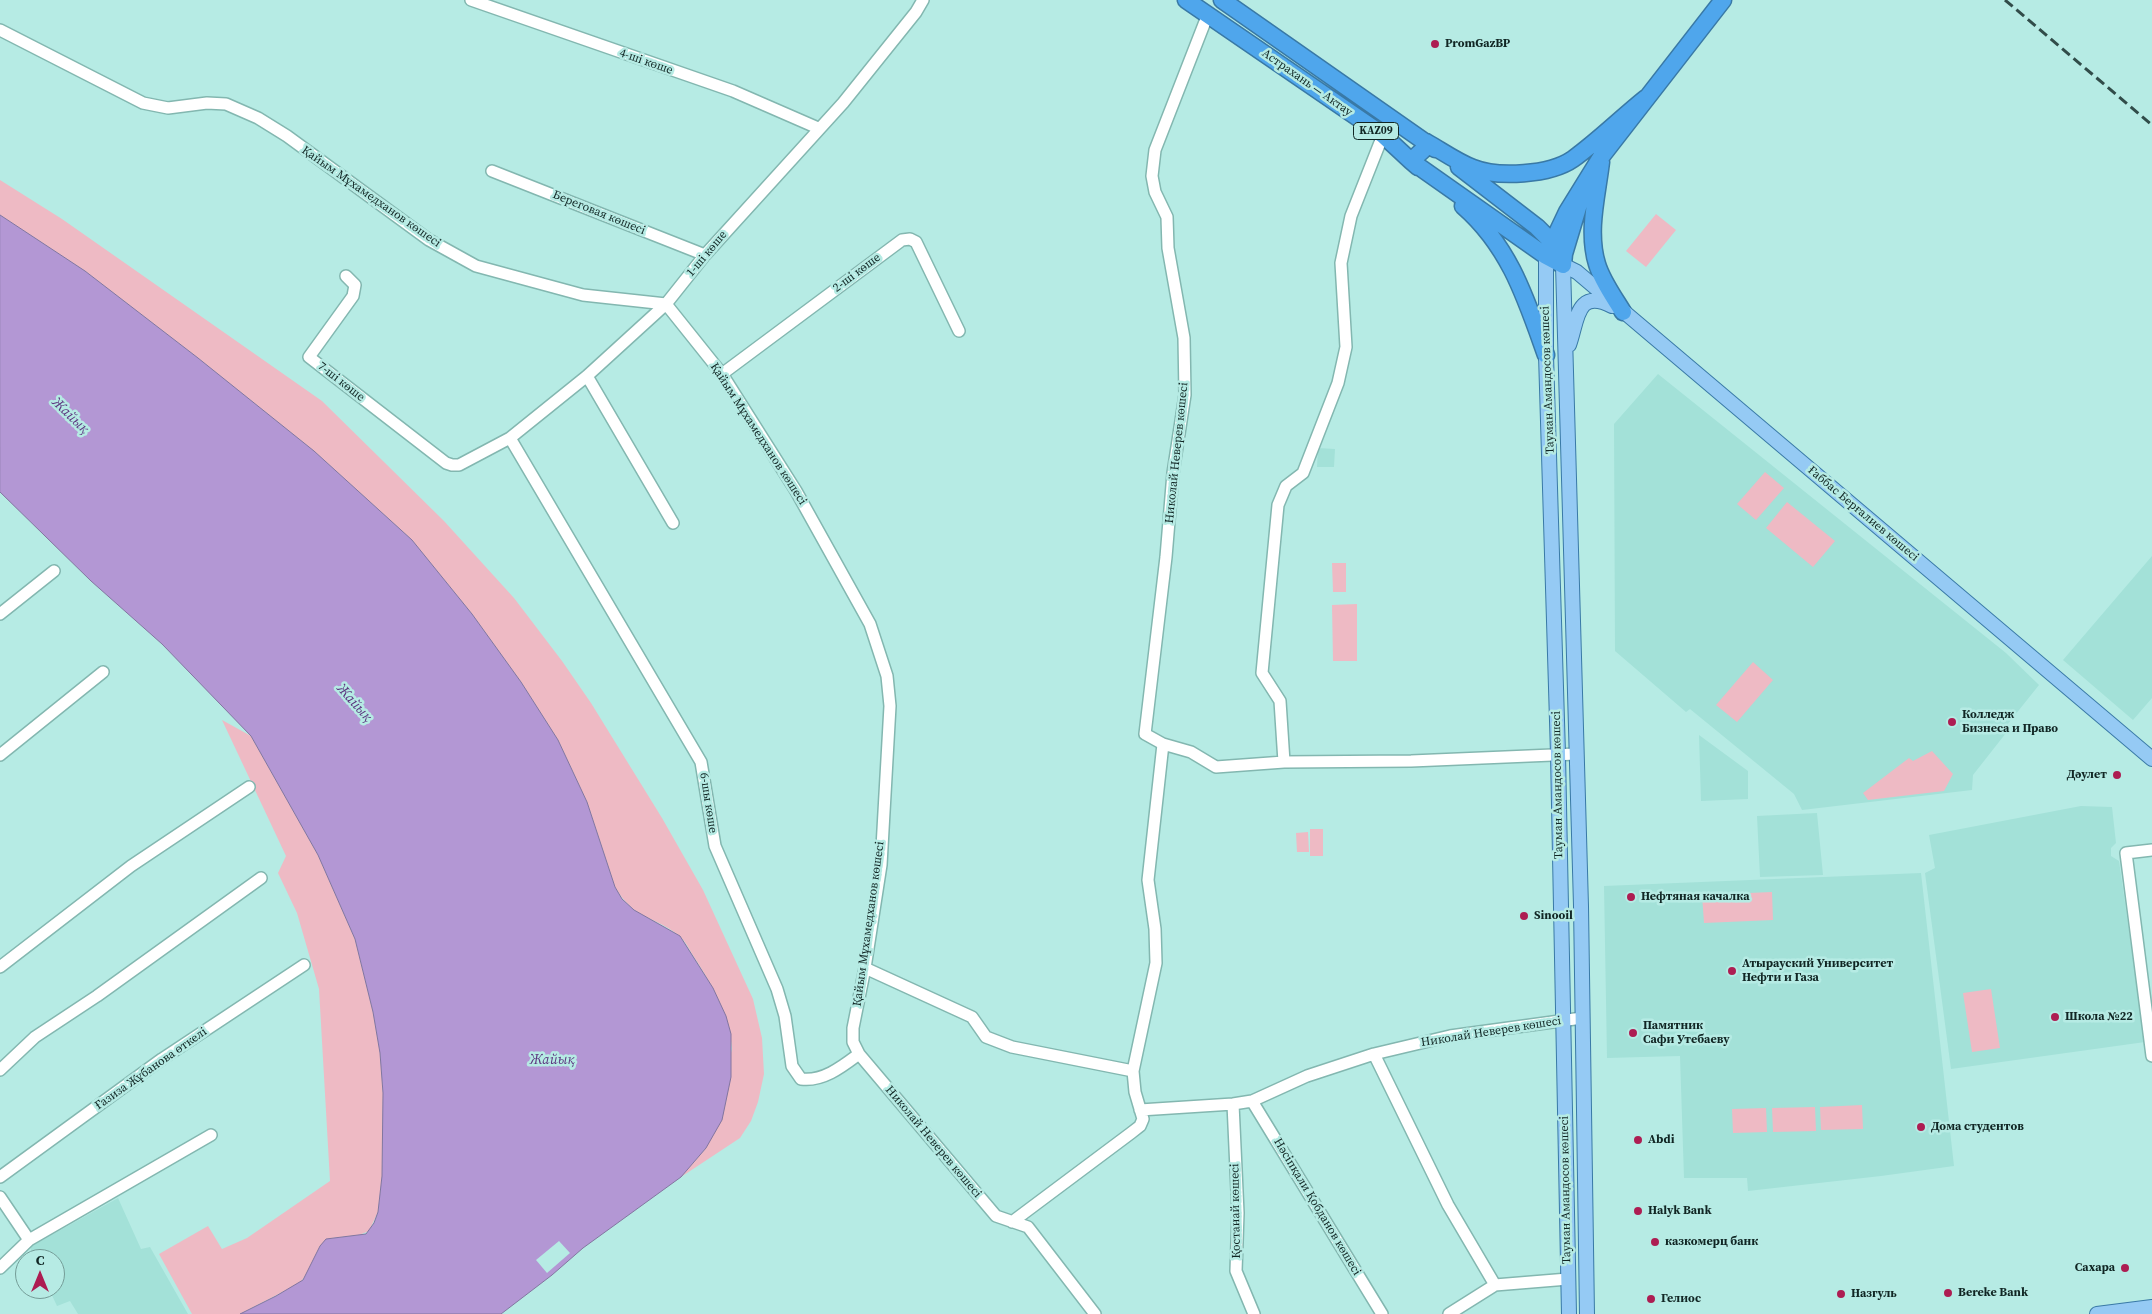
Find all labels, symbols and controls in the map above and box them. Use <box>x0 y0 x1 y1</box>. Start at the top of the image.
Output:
place label: PromGazBP <box>1445 37 1510 51</box>
marker: PromGazBP <box>1429 38 1441 50</box>
street label: 4-шi көше <box>617 46 675 78</box>
street label: Астрахань — Актау <box>1259 46 1355 120</box>
road number: KAZ09 <box>1354 122 1398 140</box>
street label: Қайым Мұхамедханов көшесi <box>299 143 443 251</box>
street label: Береговая көшесі <box>551 188 647 238</box>
street label: 1-ші көше <box>684 228 730 280</box>
street label: 2-ші көше <box>830 251 884 295</box>
street label: Тауман Амандосов көшесі <box>1538 306 1558 454</box>
street label: 7-шi көше <box>315 359 367 405</box>
street label: Қайым Мұхамедханов көшесi <box>707 360 809 508</box>
street label: Николай Неверев көшесі <box>1162 382 1192 524</box>
water label: Жайық <box>48 394 92 438</box>
street label: Ғаббас Берғалиев көшесі <box>1805 463 1921 565</box>
water label: Жайық <box>333 681 375 725</box>
place label: Колледж Бизнеса и Право <box>1962 708 2058 736</box>
street label: Тауман Амандосов көшесі <box>1550 711 1566 859</box>
marker: Колледж Бизнеса и Право <box>1946 716 1958 728</box>
place label: Дәулет <box>2067 768 2107 782</box>
marker: Дәулет <box>2111 769 2123 781</box>
street label: 6-шы көше <box>696 772 720 834</box>
street label: Қайым Мұхамедханов көшесi <box>850 841 888 1007</box>
place label: Нефтяная качалка <box>1641 890 1750 904</box>
marker: Нефтяная качалка <box>1625 891 1637 903</box>
place label: Sinooil <box>1534 909 1573 923</box>
marker: Sinooil <box>1518 910 1530 922</box>
place label: Атырауский Университет Нефти и Газа <box>1742 957 1893 985</box>
marker: Атырауский Университет Нефти и Газа <box>1726 965 1738 977</box>
place label: Школа №22 <box>2065 1010 2133 1024</box>
marker: Школа №22 <box>2049 1011 2061 1023</box>
street label: Николай Неверев көшесі <box>1420 1014 1562 1050</box>
place label: Памятник Сафи Утебаеву <box>1643 1019 1730 1047</box>
street label: Ғазиза Жұбанова өткелі <box>92 1025 210 1113</box>
marker: Памятник Сафи Утебаеву <box>1627 1027 1639 1039</box>
water label: Жайық <box>530 1052 574 1068</box>
street label: Николай Неверев көшесі <box>882 1083 984 1201</box>
street label: Тауман Амандосов көшесі <box>1558 1116 1574 1264</box>
place label: Дома студентов <box>1931 1120 2024 1134</box>
marker: Дома студентов <box>1915 1121 1927 1133</box>
place label: Abdi <box>1648 1133 1674 1147</box>
marker: Abdi <box>1632 1134 1644 1146</box>
street label: Нәсіпқали Қобданов көшесі <box>1270 1136 1364 1278</box>
street label: Қостанай көшесі <box>1228 1163 1244 1259</box>
place label: Halyk Bank <box>1648 1204 1712 1218</box>
marker: Halyk Bank <box>1632 1205 1644 1217</box>
place label: казкомерц банк <box>1665 1235 1758 1249</box>
marker: казкомерц банк <box>1649 1236 1661 1248</box>
north arrow <box>15 1249 65 1299</box>
text: С <box>36 1250 44 1270</box>
place label: Сахара <box>2075 1261 2115 1275</box>
marker: Сахара <box>2119 1262 2131 1274</box>
place label: Bereke Bank <box>1958 1286 2028 1300</box>
place label: Назгуль <box>1851 1287 1897 1301</box>
marker: Bereke Bank <box>1942 1287 1954 1299</box>
marker: Назгуль <box>1835 1288 1847 1300</box>
place label: Гелиос <box>1661 1292 1701 1306</box>
marker: Гелиос <box>1645 1293 1657 1305</box>

